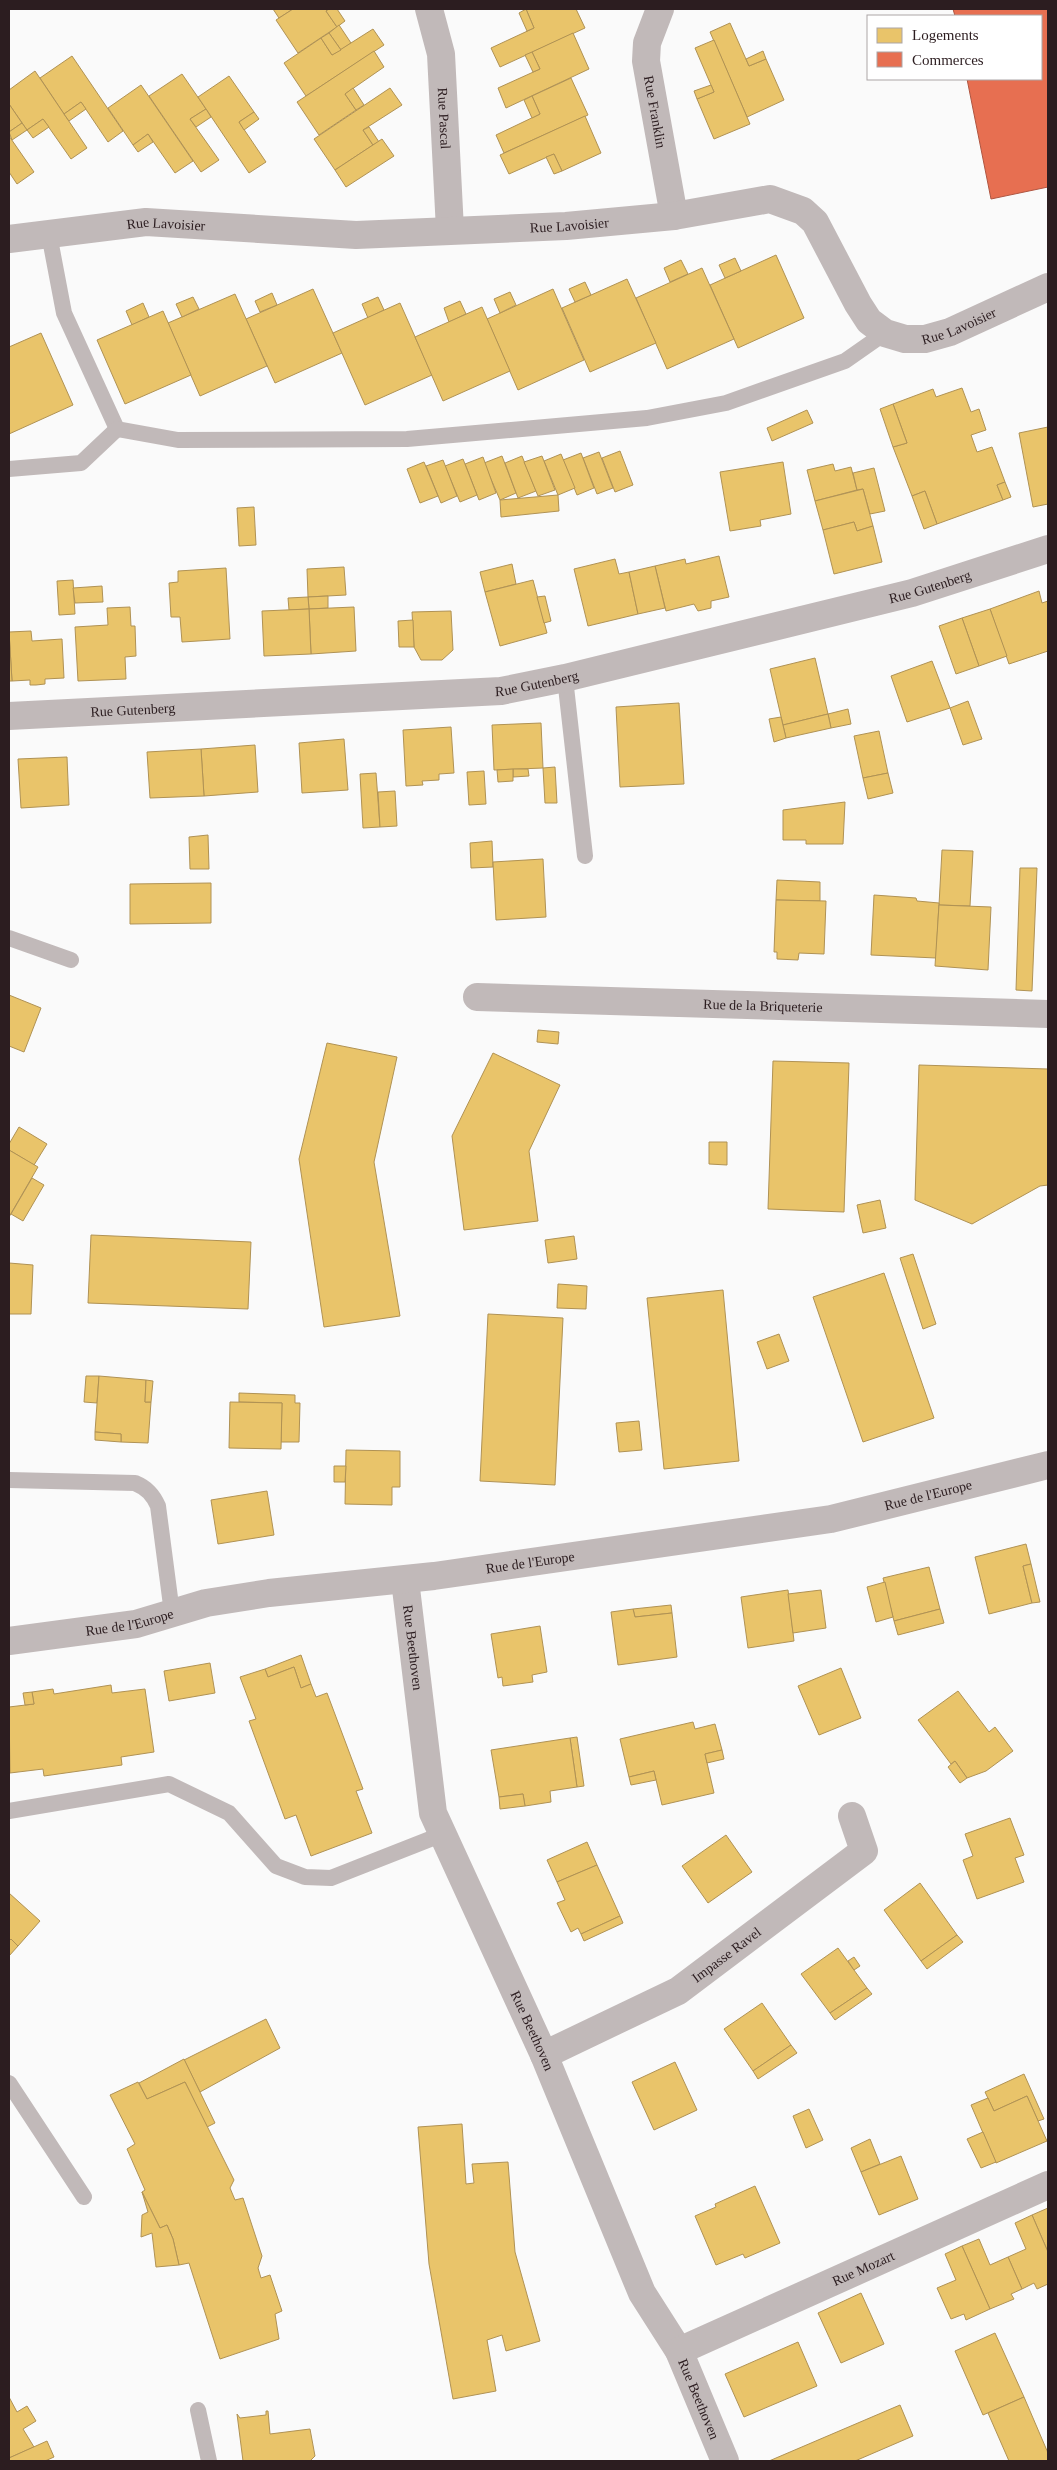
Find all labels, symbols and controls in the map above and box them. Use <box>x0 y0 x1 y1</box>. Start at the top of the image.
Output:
legend <box>867 15 1042 80</box>
text: Logements <box>912 27 979 43</box>
text: Commerces <box>912 52 984 68</box>
street label: Rue Franklin <box>641 74 669 149</box>
street label: Rue Pascal <box>435 87 453 150</box>
street label: Rue Lavoisier <box>126 215 206 234</box>
street label: Rue Lavoisier <box>530 215 610 236</box>
street label: Rue Lavoisier <box>920 305 999 348</box>
street label: Rue Gutenberg <box>887 567 973 606</box>
street label: Rue Gutenberg <box>495 668 580 699</box>
street label: Rue Gutenberg <box>90 701 176 720</box>
street label: Rue de la Briqueterie <box>703 997 823 1015</box>
street label: Rue de l'Europe <box>883 1477 974 1513</box>
street label: Rue de l'Europe <box>485 1549 576 1576</box>
street label: Rue Beethoven <box>400 1604 425 1691</box>
street label: Rue de l'Europe <box>85 1606 175 1639</box>
street label: Impasse Ravel <box>689 1924 764 1986</box>
street label: Rue Beethoven <box>508 1989 557 2073</box>
street label: Rue Mozart <box>830 2248 897 2289</box>
street label: Rue Beethoven <box>675 2357 722 2442</box>

